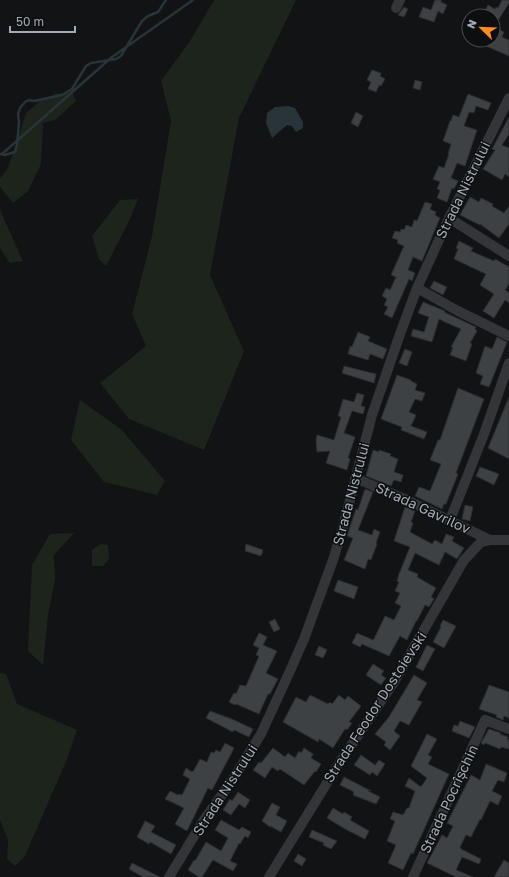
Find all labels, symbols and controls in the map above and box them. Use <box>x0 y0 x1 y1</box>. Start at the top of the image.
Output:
scale bar <box>10 8 75 34</box>
north arrow <box>461 8 501 48</box>
text: 50 m <box>16 14 44 29</box>
text: N <box>464 18 479 30</box>
street label: Strada Nistrului <box>432 139 493 241</box>
street label: Strada Nistrului <box>329 441 372 547</box>
street label: Strada Gavrilov <box>373 478 473 537</box>
street label: Strada Feodor Dostoievski <box>319 628 430 785</box>
street label: Strada Nistrului <box>189 741 260 839</box>
street label: Strada Pocrîșchin <box>416 742 481 856</box>

